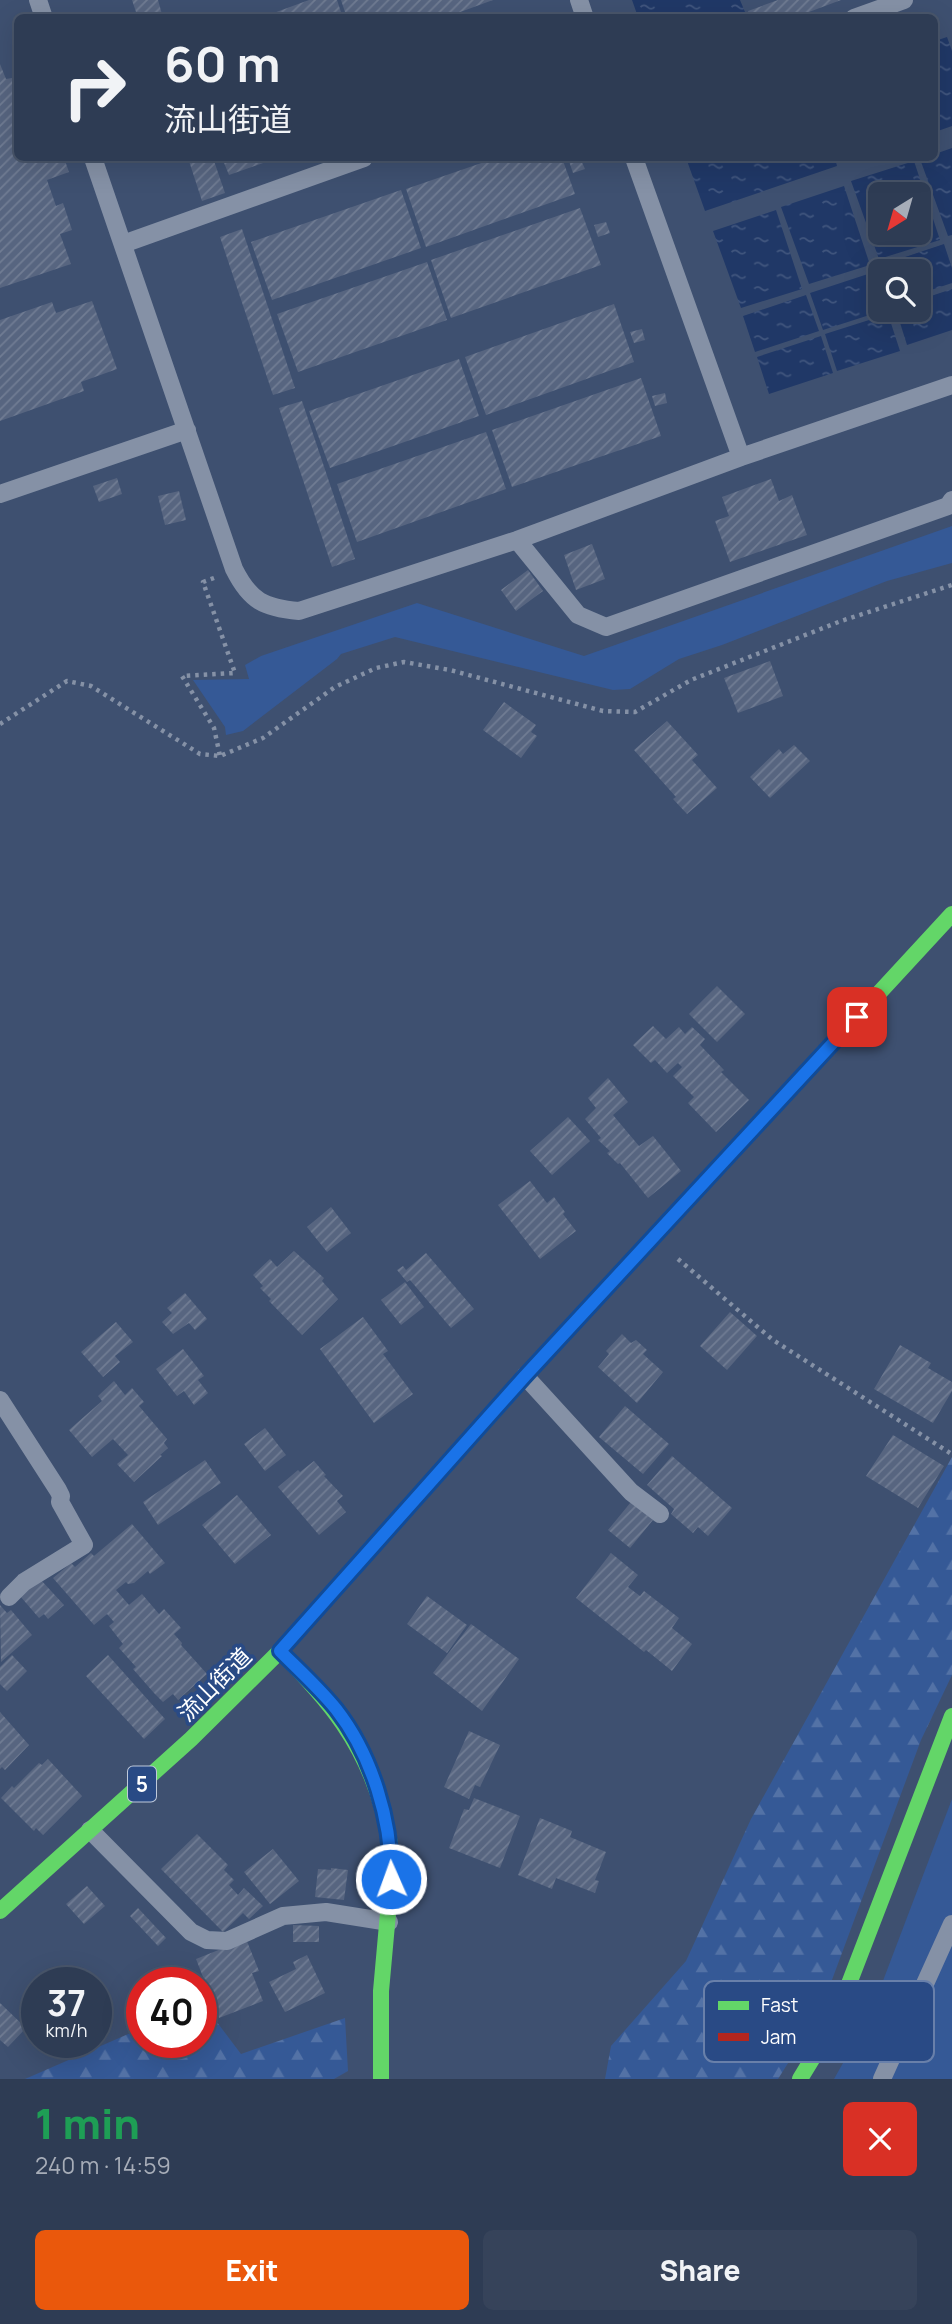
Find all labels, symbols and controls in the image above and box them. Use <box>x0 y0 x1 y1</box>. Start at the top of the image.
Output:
text: 60 m <box>164 30 281 97</box>
icon: right <box>49 42 140 133</box>
text: 流山街道 <box>164 97 292 141</box>
north arrow <box>868 182 931 245</box>
map controls <box>868 182 931 322</box>
button: search <box>868 259 931 322</box>
pin <box>827 987 887 1047</box>
icon: arrive <box>838 998 876 1036</box>
street label: 流山街道 <box>170 1640 258 1728</box>
road number: 5 <box>128 1766 156 1802</box>
position arrow <box>354 1842 428 1916</box>
speed limit sign: 40 <box>126 1967 217 2058</box>
text: 37 <box>47 1979 86 2027</box>
legend <box>704 1981 934 2062</box>
text: Fast <box>761 1992 798 2018</box>
text: km/h <box>46 2018 87 2042</box>
text: Jam <box>761 2024 796 2050</box>
text: 1 min <box>35 2094 140 2152</box>
button: close <box>843 2102 917 2176</box>
text: 240 m · 14:59 <box>35 2149 171 2181</box>
button: Exit <box>35 2230 469 2310</box>
button: Share <box>483 2230 917 2310</box>

